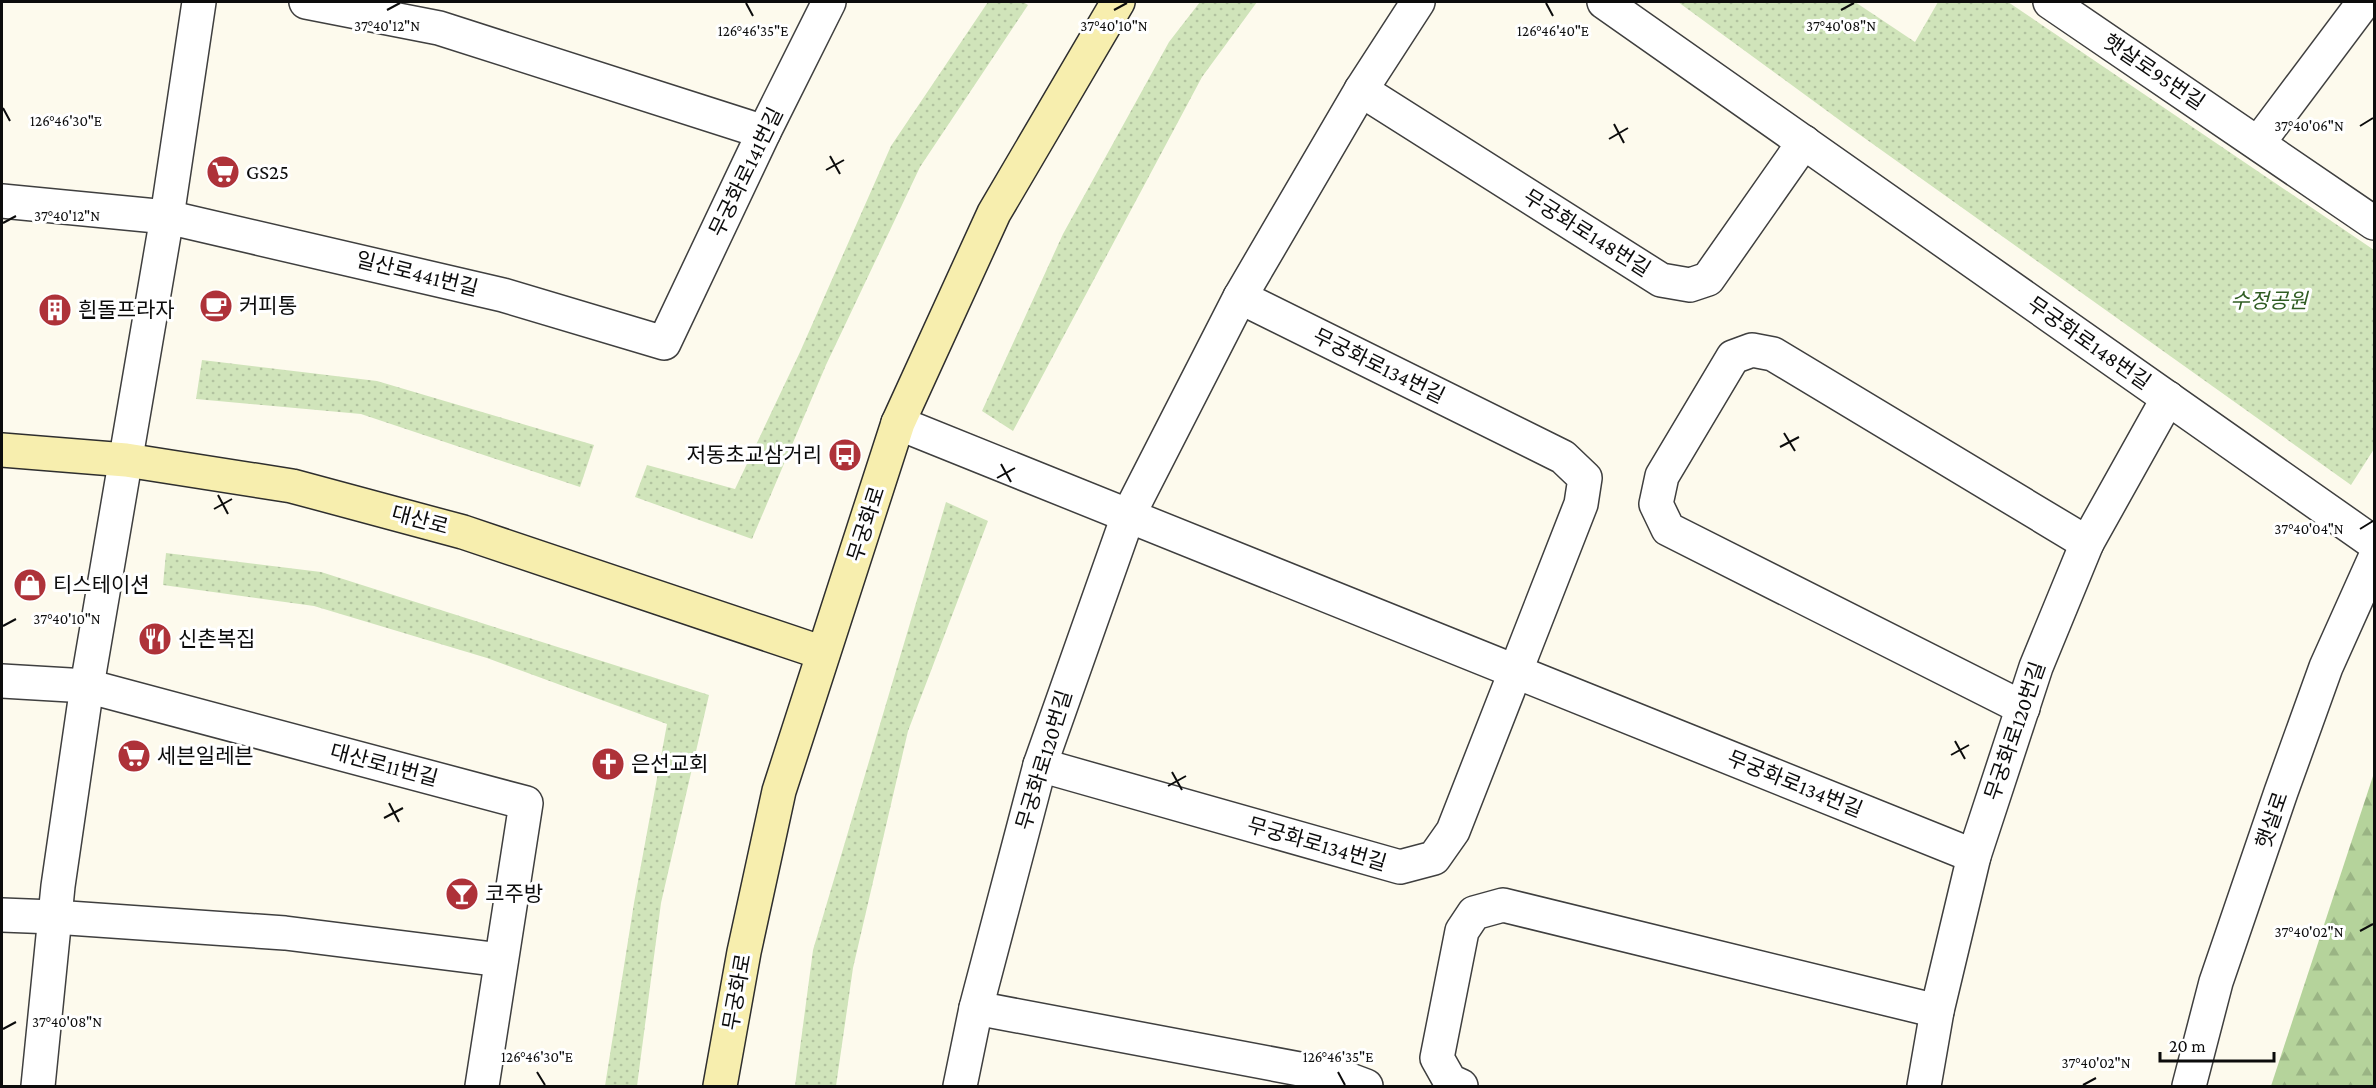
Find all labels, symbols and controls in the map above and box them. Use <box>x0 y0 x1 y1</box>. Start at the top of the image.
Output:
text: 37°40'12"N <box>354 18 420 34</box>
text: 37°40'10"N <box>1080 18 1148 34</box>
text: 37°40'08"N <box>1806 18 1876 34</box>
text: 126°46'35"E <box>718 23 788 39</box>
text: 126°46'40"E <box>1517 23 1589 39</box>
street label: 햇살로95번길 <box>2099 29 2209 115</box>
street label: 무궁화로141번길 <box>704 104 788 240</box>
text: 126°46'30"E <box>30 113 102 129</box>
text: 37°40'06"N <box>2274 118 2344 134</box>
supermarket icon: GS25 <box>205 154 241 190</box>
place label: GS25 <box>246 160 289 184</box>
street label: 무궁화로148번길 <box>1519 184 1655 282</box>
text: 37°40'12"N <box>34 208 100 224</box>
street label: 일산로441번길 <box>353 247 481 301</box>
cafe icon: 커피통 <box>198 288 234 324</box>
park label: 수정공원 <box>2230 289 2309 313</box>
building icon: 흰돌프라자 <box>37 292 73 328</box>
street label: 무궁화로148번길 <box>2023 292 2155 394</box>
place label: 커피통 <box>239 294 297 318</box>
place label: 흰돌프라자 <box>78 298 175 322</box>
street label: 무궁화로134번길 <box>1309 324 1449 408</box>
bus stop icon: 저동초교삼거리 <box>827 437 863 473</box>
place label: 저동초교삼거리 <box>687 443 822 467</box>
street label: 무궁화로 <box>843 484 889 564</box>
street label: 대산로 <box>389 501 451 539</box>
text: 37°40'04"N <box>2274 521 2344 537</box>
shop icon: 티스테이션 <box>12 567 48 603</box>
place label: 티스테이션 <box>53 573 150 597</box>
text: 37°40'10"N <box>33 611 101 627</box>
restaurant icon: 신촌복집 <box>137 621 173 657</box>
place label: 신촌복집 <box>178 627 255 651</box>
street label: 무궁화로120번길 <box>1980 659 2050 803</box>
street label: 무궁화로120번길 <box>1011 687 1077 833</box>
supermarket icon: 세븐일레븐 <box>116 738 152 774</box>
street label: 대산로11번길 <box>328 739 440 791</box>
place label: 세븐일레븐 <box>157 744 254 768</box>
church icon: 은선교회 <box>590 746 626 782</box>
street label: 무궁화로134번길 <box>1724 746 1866 822</box>
place label: 은선교회 <box>631 752 708 776</box>
street label: 햇살로 <box>2251 789 2293 851</box>
street label: 무궁화로134번길 <box>1245 813 1389 875</box>
bar icon: 코주방 <box>444 876 480 912</box>
place label: 코주방 <box>485 882 543 906</box>
text: 37°40'02"N <box>2274 924 2344 940</box>
street label: 무궁화로 <box>718 952 756 1032</box>
text: 37°40'08"N <box>32 1014 102 1030</box>
scale bar <box>2160 1025 2274 1063</box>
text: 20 m <box>2169 1036 2206 1056</box>
text: 126°46'30"E <box>501 1049 573 1065</box>
text: 126°46'35"E <box>1303 1049 1373 1065</box>
text: 37°40'02"N <box>2061 1055 2131 1071</box>

